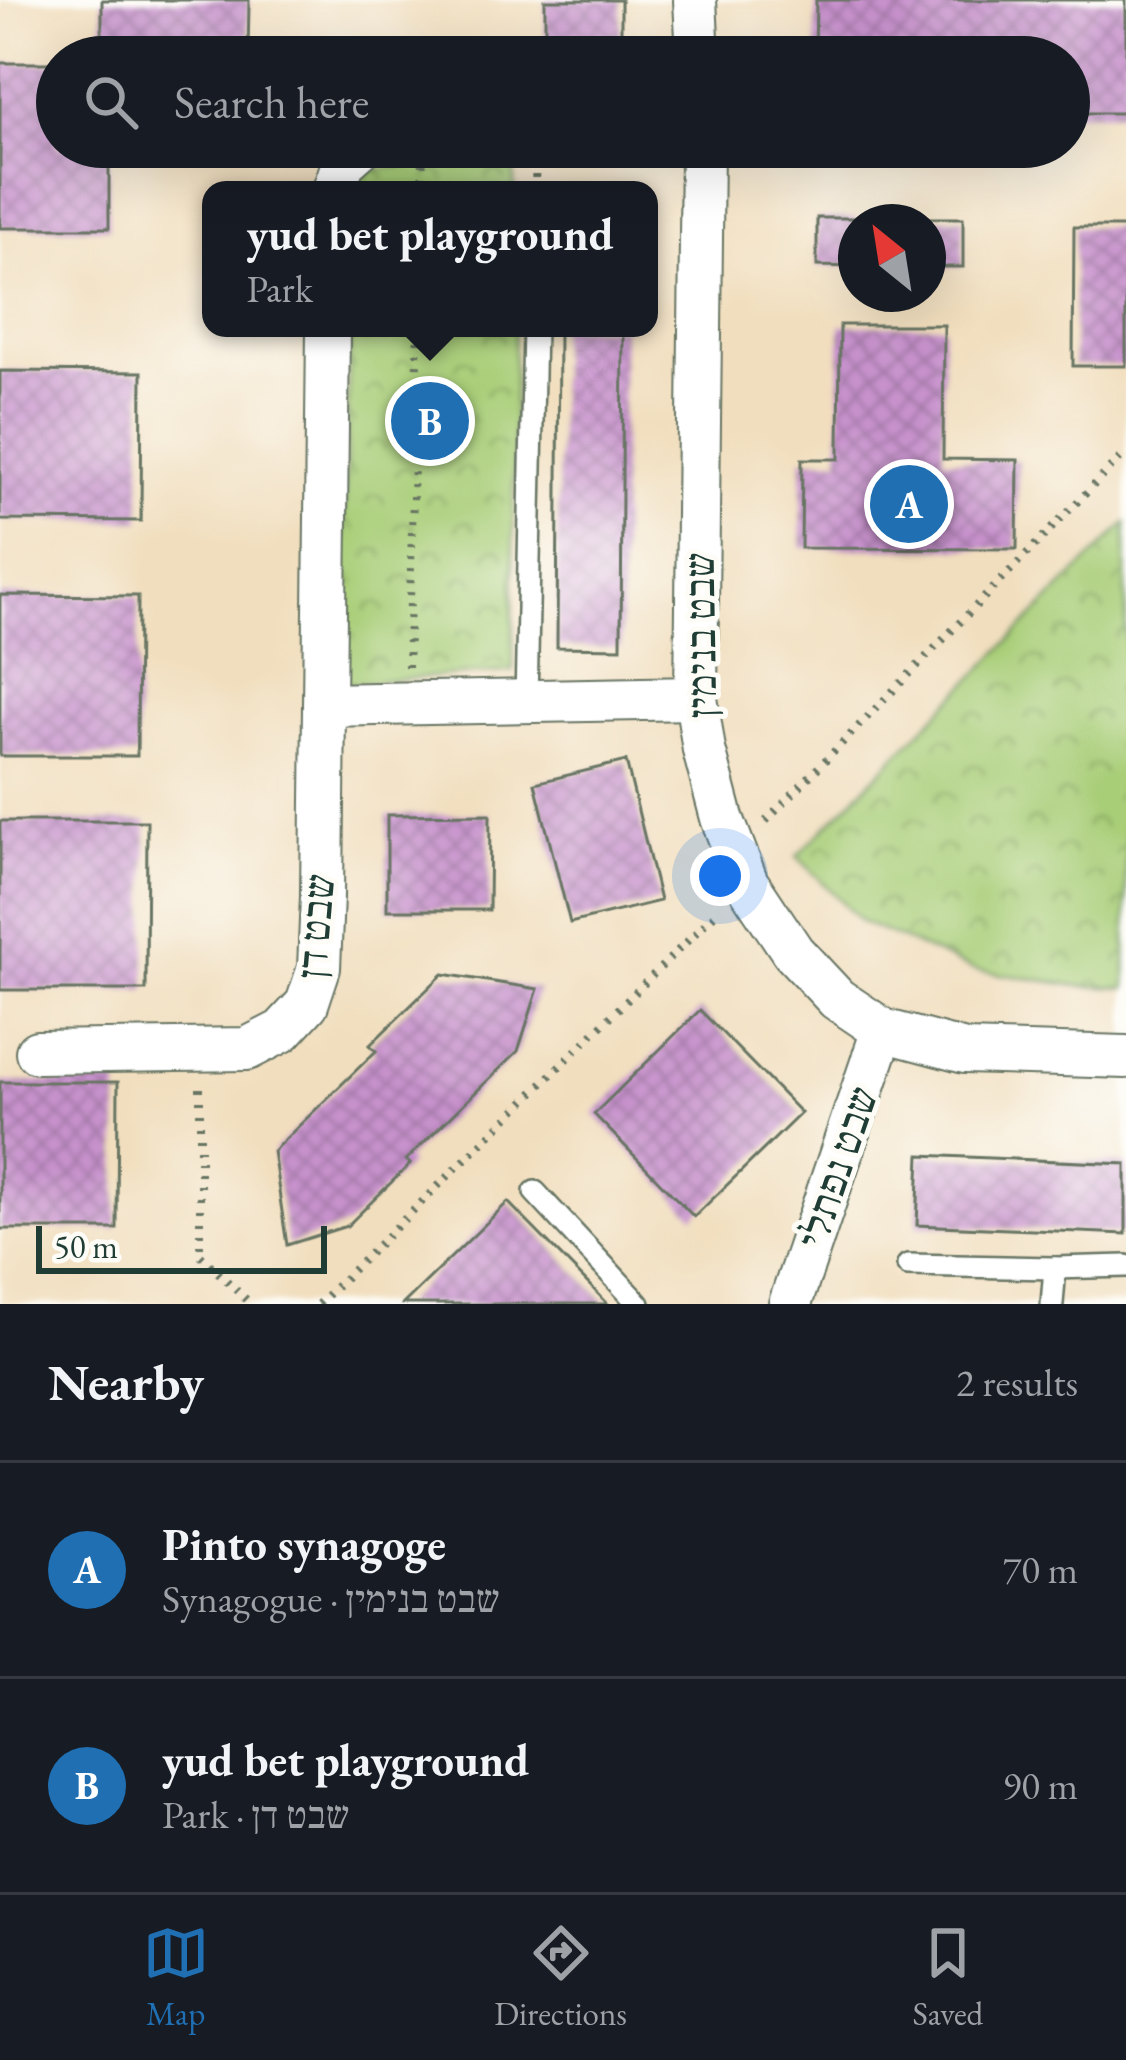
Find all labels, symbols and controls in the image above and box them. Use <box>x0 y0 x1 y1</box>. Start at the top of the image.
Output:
search box <box>36 36 1090 168</box>
icon: search <box>78 69 144 135</box>
text: Search here <box>174 73 369 131</box>
popup <box>202 181 658 337</box>
north arrow <box>838 204 946 312</box>
text: yud bet playground <box>246 205 614 263</box>
text: Park <box>246 263 313 314</box>
pin: B <box>391 376 469 466</box>
pin: A <box>870 459 948 549</box>
street label: שבט בנימין <box>672 551 729 719</box>
your location <box>690 846 750 906</box>
street label: שבט דן <box>284 871 347 981</box>
street label: שבט נפתלי <box>784 1079 891 1255</box>
scale bar <box>36 1220 327 1273</box>
text: 50 m <box>54 1225 118 1268</box>
text: Nearby <box>48 1349 204 1415</box>
text: 2 results <box>956 1357 1078 1408</box>
text: Pinto synagoge <box>162 1515 446 1573</box>
text: A <box>73 1544 101 1595</box>
text: 70 m <box>1002 1544 1078 1595</box>
text: Synagogue · שבט בנימין <box>162 1573 500 1624</box>
text: yud bet playground <box>162 1731 529 1789</box>
text: B <box>75 1760 99 1811</box>
text: 90 m <box>1002 1760 1078 1811</box>
text: Park · שבט דן <box>162 1789 350 1840</box>
tab: Map <box>143 1920 209 2035</box>
tab: Directions <box>494 1920 627 2035</box>
tab: Saved <box>913 1920 983 2035</box>

